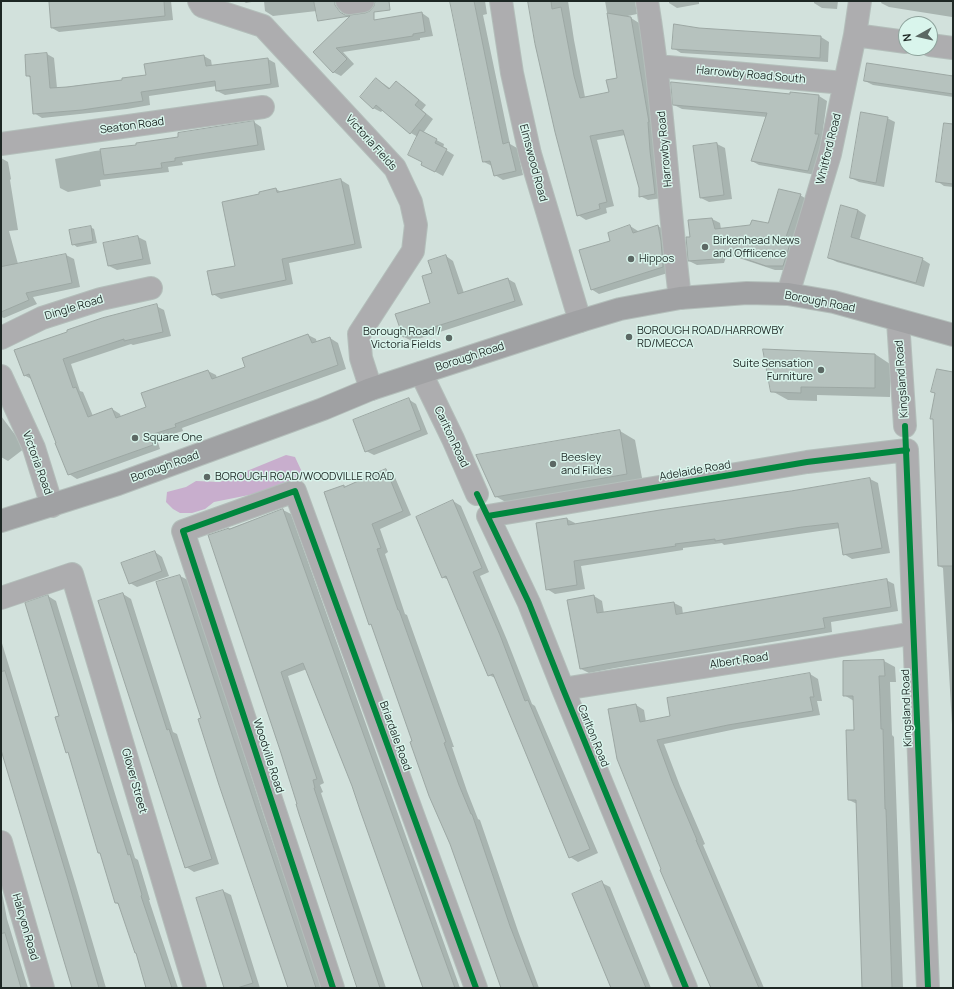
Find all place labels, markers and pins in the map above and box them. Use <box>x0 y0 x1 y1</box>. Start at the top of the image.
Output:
place label: Birkenhead News and Offlicence <box>713 234 800 260</box>
marker: Birkenhead News and Offlicence <box>700 242 710 252</box>
place label: Hippos <box>639 252 674 266</box>
marker: Hippos <box>626 254 636 264</box>
place label: BOROUGH ROAD/HARROWBY RD/MECCA <box>637 324 784 350</box>
place label: Borough Road / Victoria Fields <box>363 325 441 351</box>
marker: BOROUGH ROAD/HARROWBY RD/MECCA <box>624 332 634 342</box>
marker: Borough Road / Victoria Fields <box>444 333 454 343</box>
place label: Suite Sensation Furniture <box>733 357 813 383</box>
marker: Suite Sensation Furniture <box>816 365 826 375</box>
place label: Square One <box>143 431 202 445</box>
marker: Square One <box>130 433 140 443</box>
place label: Beesley and Fildes <box>561 451 612 477</box>
marker: Beesley and Fildes <box>548 459 558 469</box>
place label: BOROUGH ROAD/WOODVILLE ROAD <box>215 470 394 484</box>
marker: BOROUGH ROAD/WOODVILLE ROAD <box>202 472 212 482</box>

